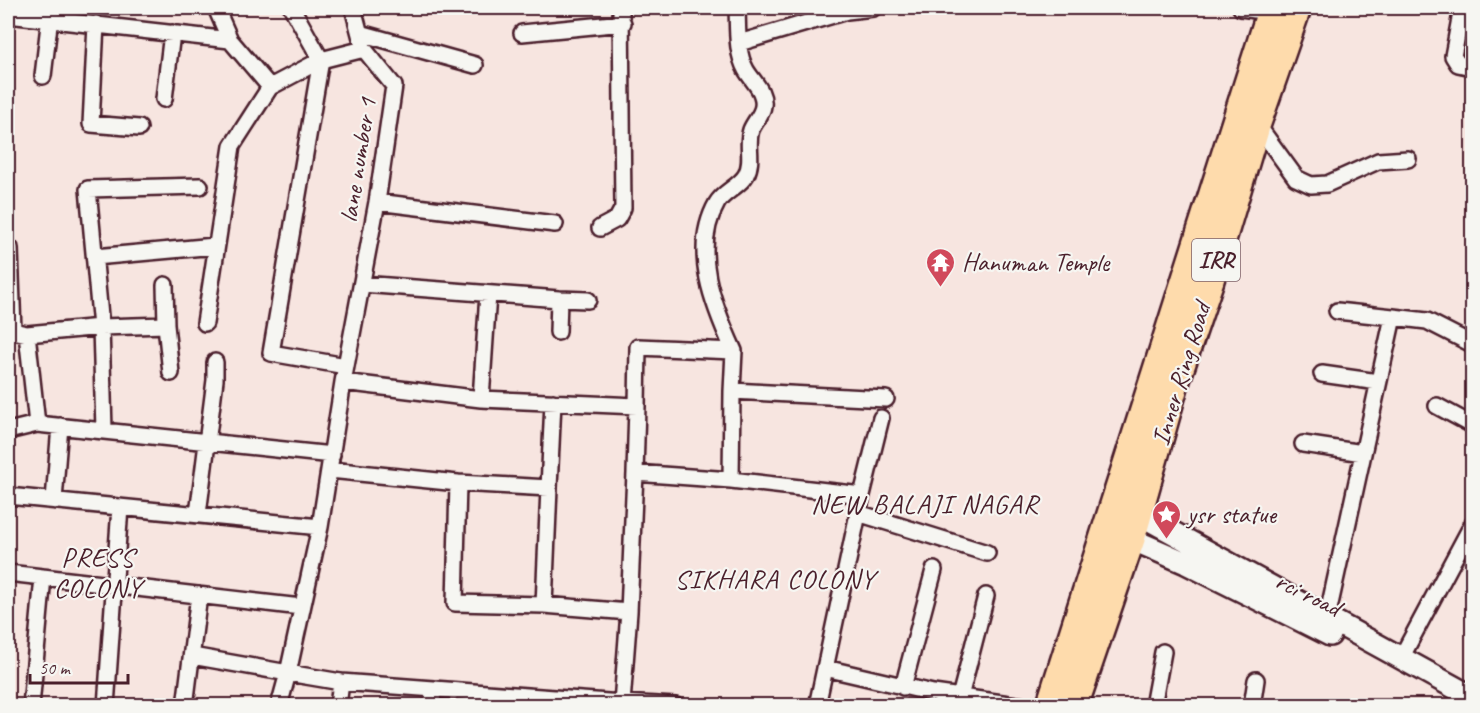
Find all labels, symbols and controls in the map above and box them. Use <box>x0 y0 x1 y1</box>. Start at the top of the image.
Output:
street label: lane number 1 <box>332 94 384 224</box>
road number: IRR <box>1192 239 1240 281</box>
temple icon: Hanuman Temple <box>925 246 957 288</box>
place label: Hanuman Temple <box>962 246 1111 279</box>
street label: Inner Ring Road <box>1144 295 1219 449</box>
district label: NEW BALAJI NAGAR <box>811 487 1041 521</box>
place icon: ysr statue <box>1150 498 1182 540</box>
place label: ysr statue <box>1185 498 1277 531</box>
district label: PRESS COLONY <box>54 540 146 605</box>
district label: SIKHARA COLONY <box>674 562 879 596</box>
street label: rci road <box>1270 564 1350 626</box>
scale bar <box>30 647 128 685</box>
text: 50 m <box>39 657 72 679</box>

